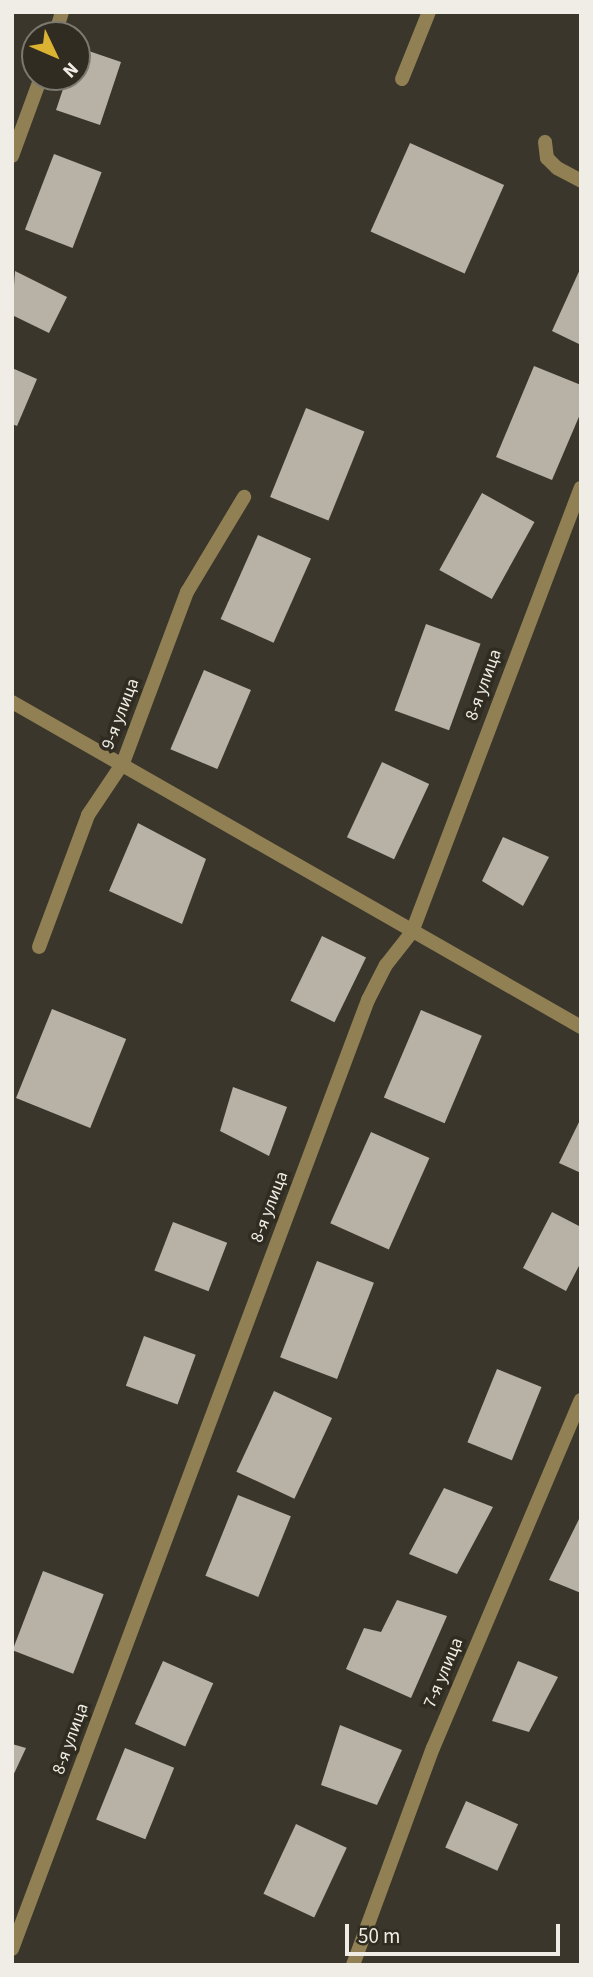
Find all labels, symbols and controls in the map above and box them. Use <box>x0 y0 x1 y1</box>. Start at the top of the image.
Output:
north arrow <box>21 21 91 91</box>
text: N <box>56 56 84 83</box>
street label: 8-я улица <box>461 646 507 724</box>
street label: 9-я улица <box>98 675 144 753</box>
street label: 8-я улица <box>247 1168 293 1246</box>
street label: 7-я улица <box>420 1635 468 1711</box>
street label: 8-я улица <box>48 1700 94 1778</box>
scale bar <box>348 1910 563 1954</box>
text: 50 m <box>358 1921 400 1951</box>

